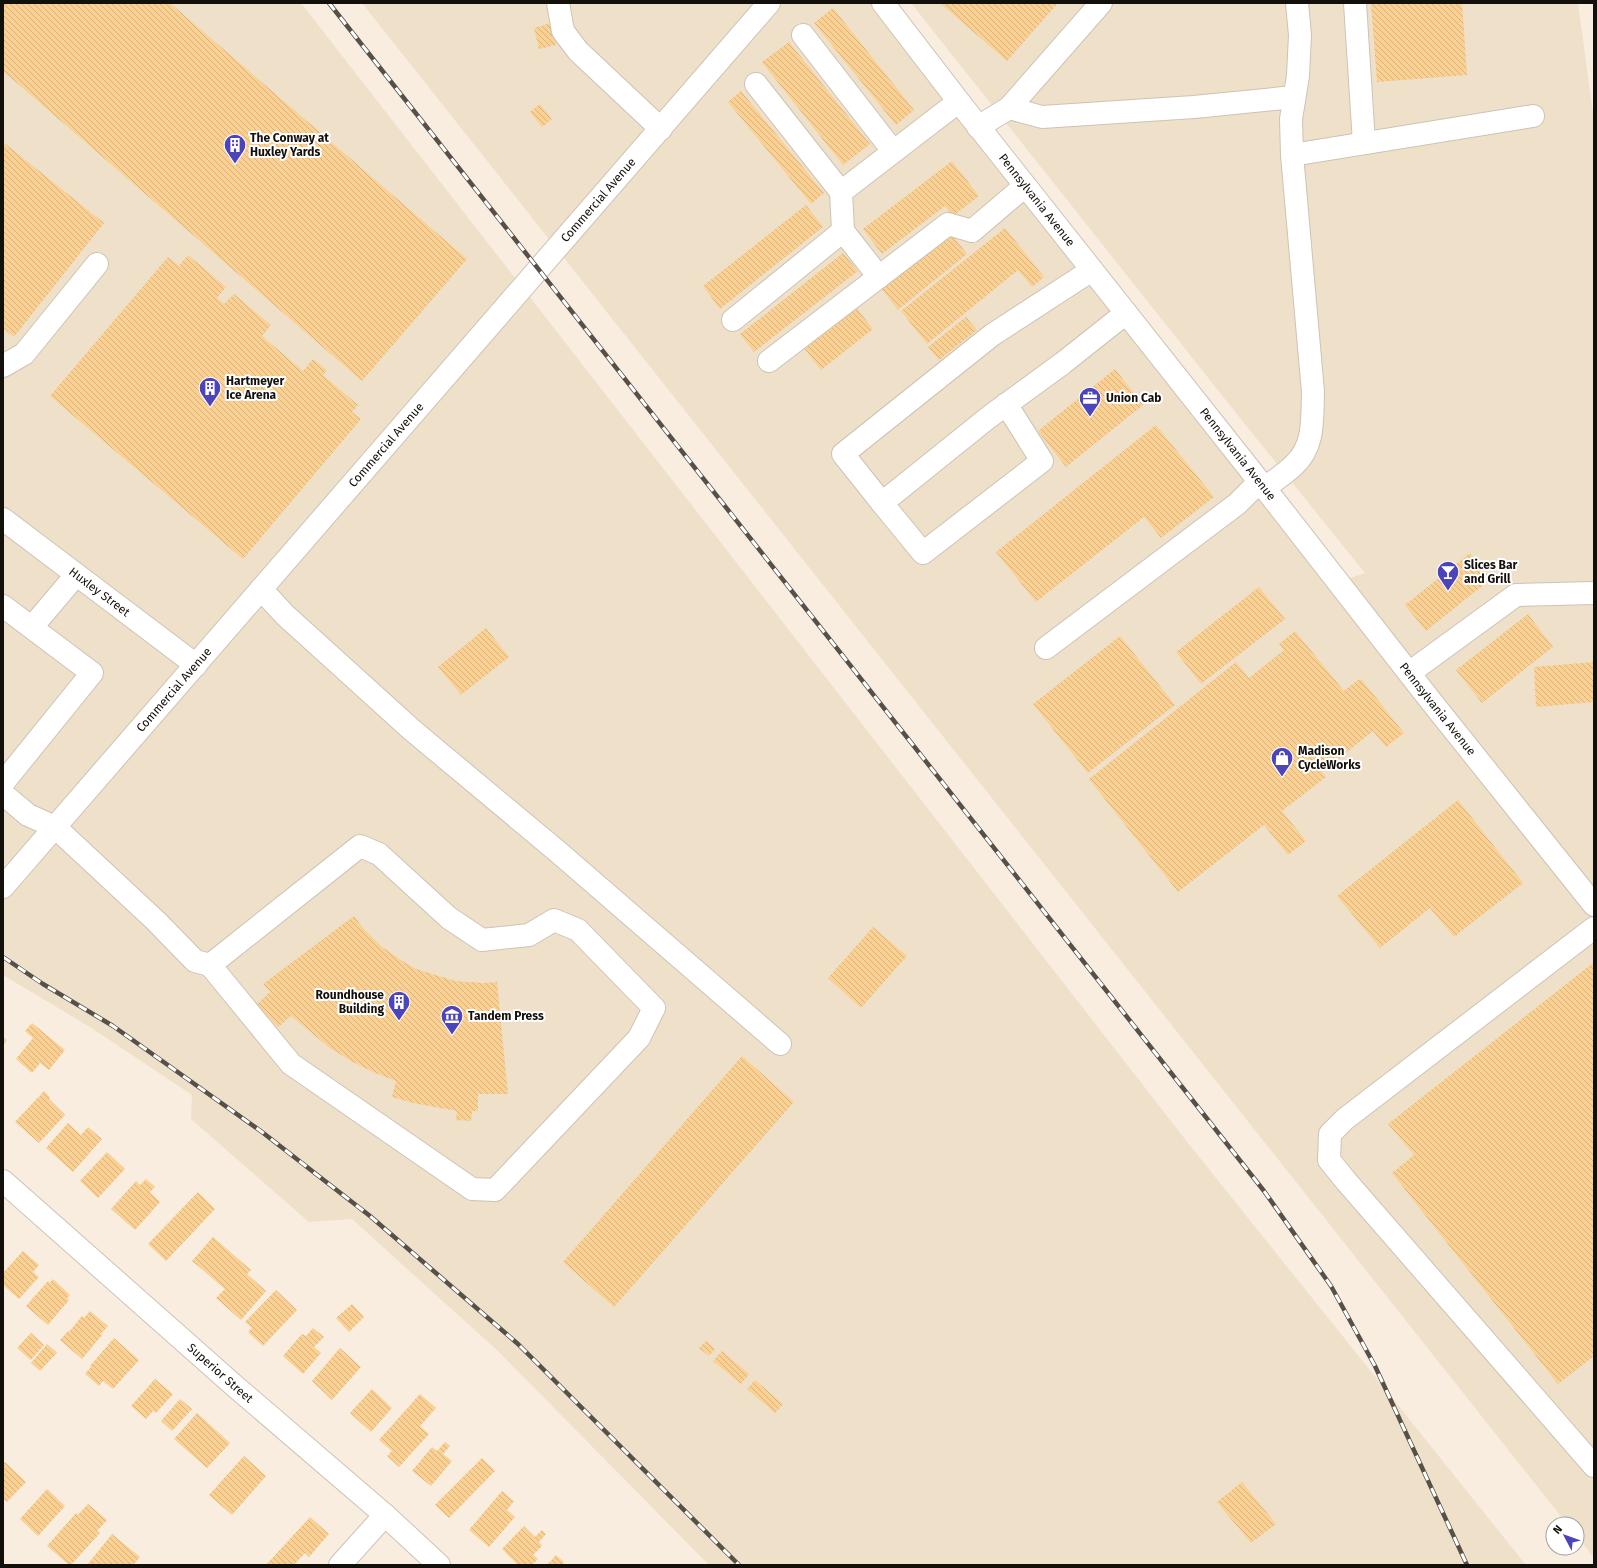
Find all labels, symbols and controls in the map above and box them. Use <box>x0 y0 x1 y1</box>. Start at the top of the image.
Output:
place label: The Conway at Huxley Yards <box>250 131 329 159</box>
building icon: The Conway at Huxley Yards <box>222 132 248 165</box>
street label: Pennsylvania Avenue <box>996 151 1078 249</box>
street label: Commercial Avenue <box>558 155 639 245</box>
place label: Hartmeyer Ice Arena <box>226 374 284 402</box>
building icon: Hartmeyer Ice Arena <box>197 375 223 408</box>
office icon: Union Cab <box>1077 385 1103 418</box>
place label: Union Cab <box>1106 391 1161 405</box>
street label: Commercial Avenue <box>346 400 426 490</box>
street label: Pennsylvania Avenue <box>1197 405 1279 503</box>
place label: Slices Bar and Grill <box>1464 558 1518 586</box>
bar icon: Slices Bar and Grill <box>1435 559 1461 592</box>
street label: Huxley Street <box>66 565 133 620</box>
street label: Commercial Avenue <box>134 645 214 735</box>
street label: Pennsylvania Avenue <box>1397 660 1479 758</box>
place label: Madison CycleWorks <box>1298 744 1361 772</box>
shop icon: Madison CycleWorks <box>1269 745 1295 778</box>
place label: Roundhouse Building <box>316 988 384 1016</box>
building icon: Roundhouse Building <box>386 989 412 1022</box>
museum icon: Tandem Press <box>439 1003 465 1036</box>
place label: Tandem Press <box>468 1009 544 1023</box>
street label: Superior Street <box>185 1341 256 1406</box>
north arrow <box>1545 1516 1585 1556</box>
text: N <box>1551 1523 1565 1537</box>

